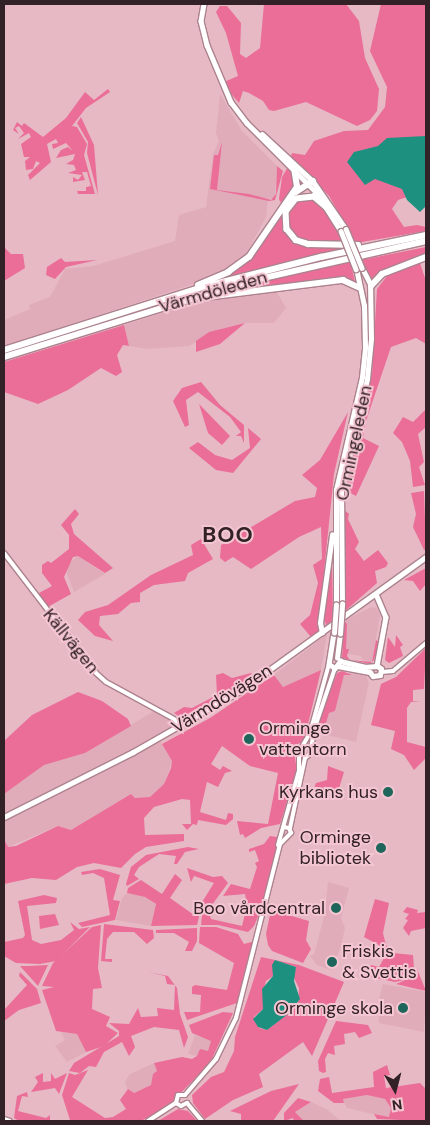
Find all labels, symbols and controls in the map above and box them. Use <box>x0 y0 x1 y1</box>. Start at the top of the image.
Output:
street label: Värmdöleden <box>156 266 270 318</box>
street label: Ormingeleden <box>331 383 377 503</box>
district label: BOO <box>202 522 254 548</box>
street label: Källvägen <box>38 604 104 678</box>
street label: Värmdövägen <box>168 660 276 738</box>
place label: Orminge vattentorn <box>259 718 346 761</box>
marker: Orminge vattentorn <box>243 733 255 745</box>
place label: Kyrkans hus <box>279 781 378 803</box>
marker: Kyrkans hus <box>382 786 394 798</box>
place label: Orminge bibliotek <box>299 827 371 870</box>
marker: Orminge bibliotek <box>375 842 387 854</box>
place label: Boo vårdcentral <box>193 897 325 919</box>
marker: Boo vårdcentral <box>329 901 343 915</box>
place label: Friskis & Svettis <box>342 941 417 984</box>
marker: Friskis & Svettis <box>326 956 338 968</box>
place label: Orminge skola <box>275 997 393 1019</box>
marker: Orminge skola <box>397 1002 409 1014</box>
north arrow <box>370 1065 420 1115</box>
text: N <box>391 1095 403 1114</box>

